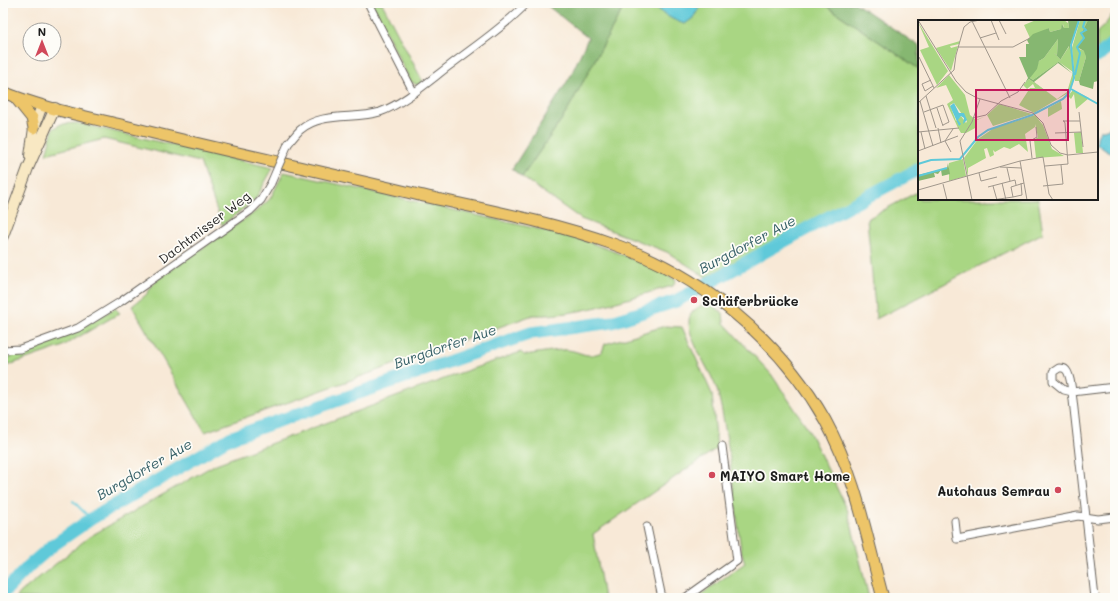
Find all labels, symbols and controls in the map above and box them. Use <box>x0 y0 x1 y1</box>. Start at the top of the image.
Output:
inset map <box>918 20 1098 200</box>
north arrow <box>22 22 62 62</box>
text: N <box>38 24 46 39</box>
street label: Dachtmisser Weg <box>155 187 253 267</box>
water label: Burgdorfer Aue <box>695 210 799 278</box>
place label: Schäferbrücke <box>702 292 799 309</box>
marker: Schäferbrücke <box>689 295 699 305</box>
water label: Burgdorfer Aue <box>391 320 499 372</box>
water label: Burgdorfer Aue <box>93 434 195 504</box>
place label: MAIYO Smart Home <box>720 467 850 484</box>
marker: MAIYO Smart Home <box>707 470 717 480</box>
place label: Autohaus Semrau <box>937 482 1050 499</box>
marker: Autohaus Semrau <box>1053 485 1063 495</box>

